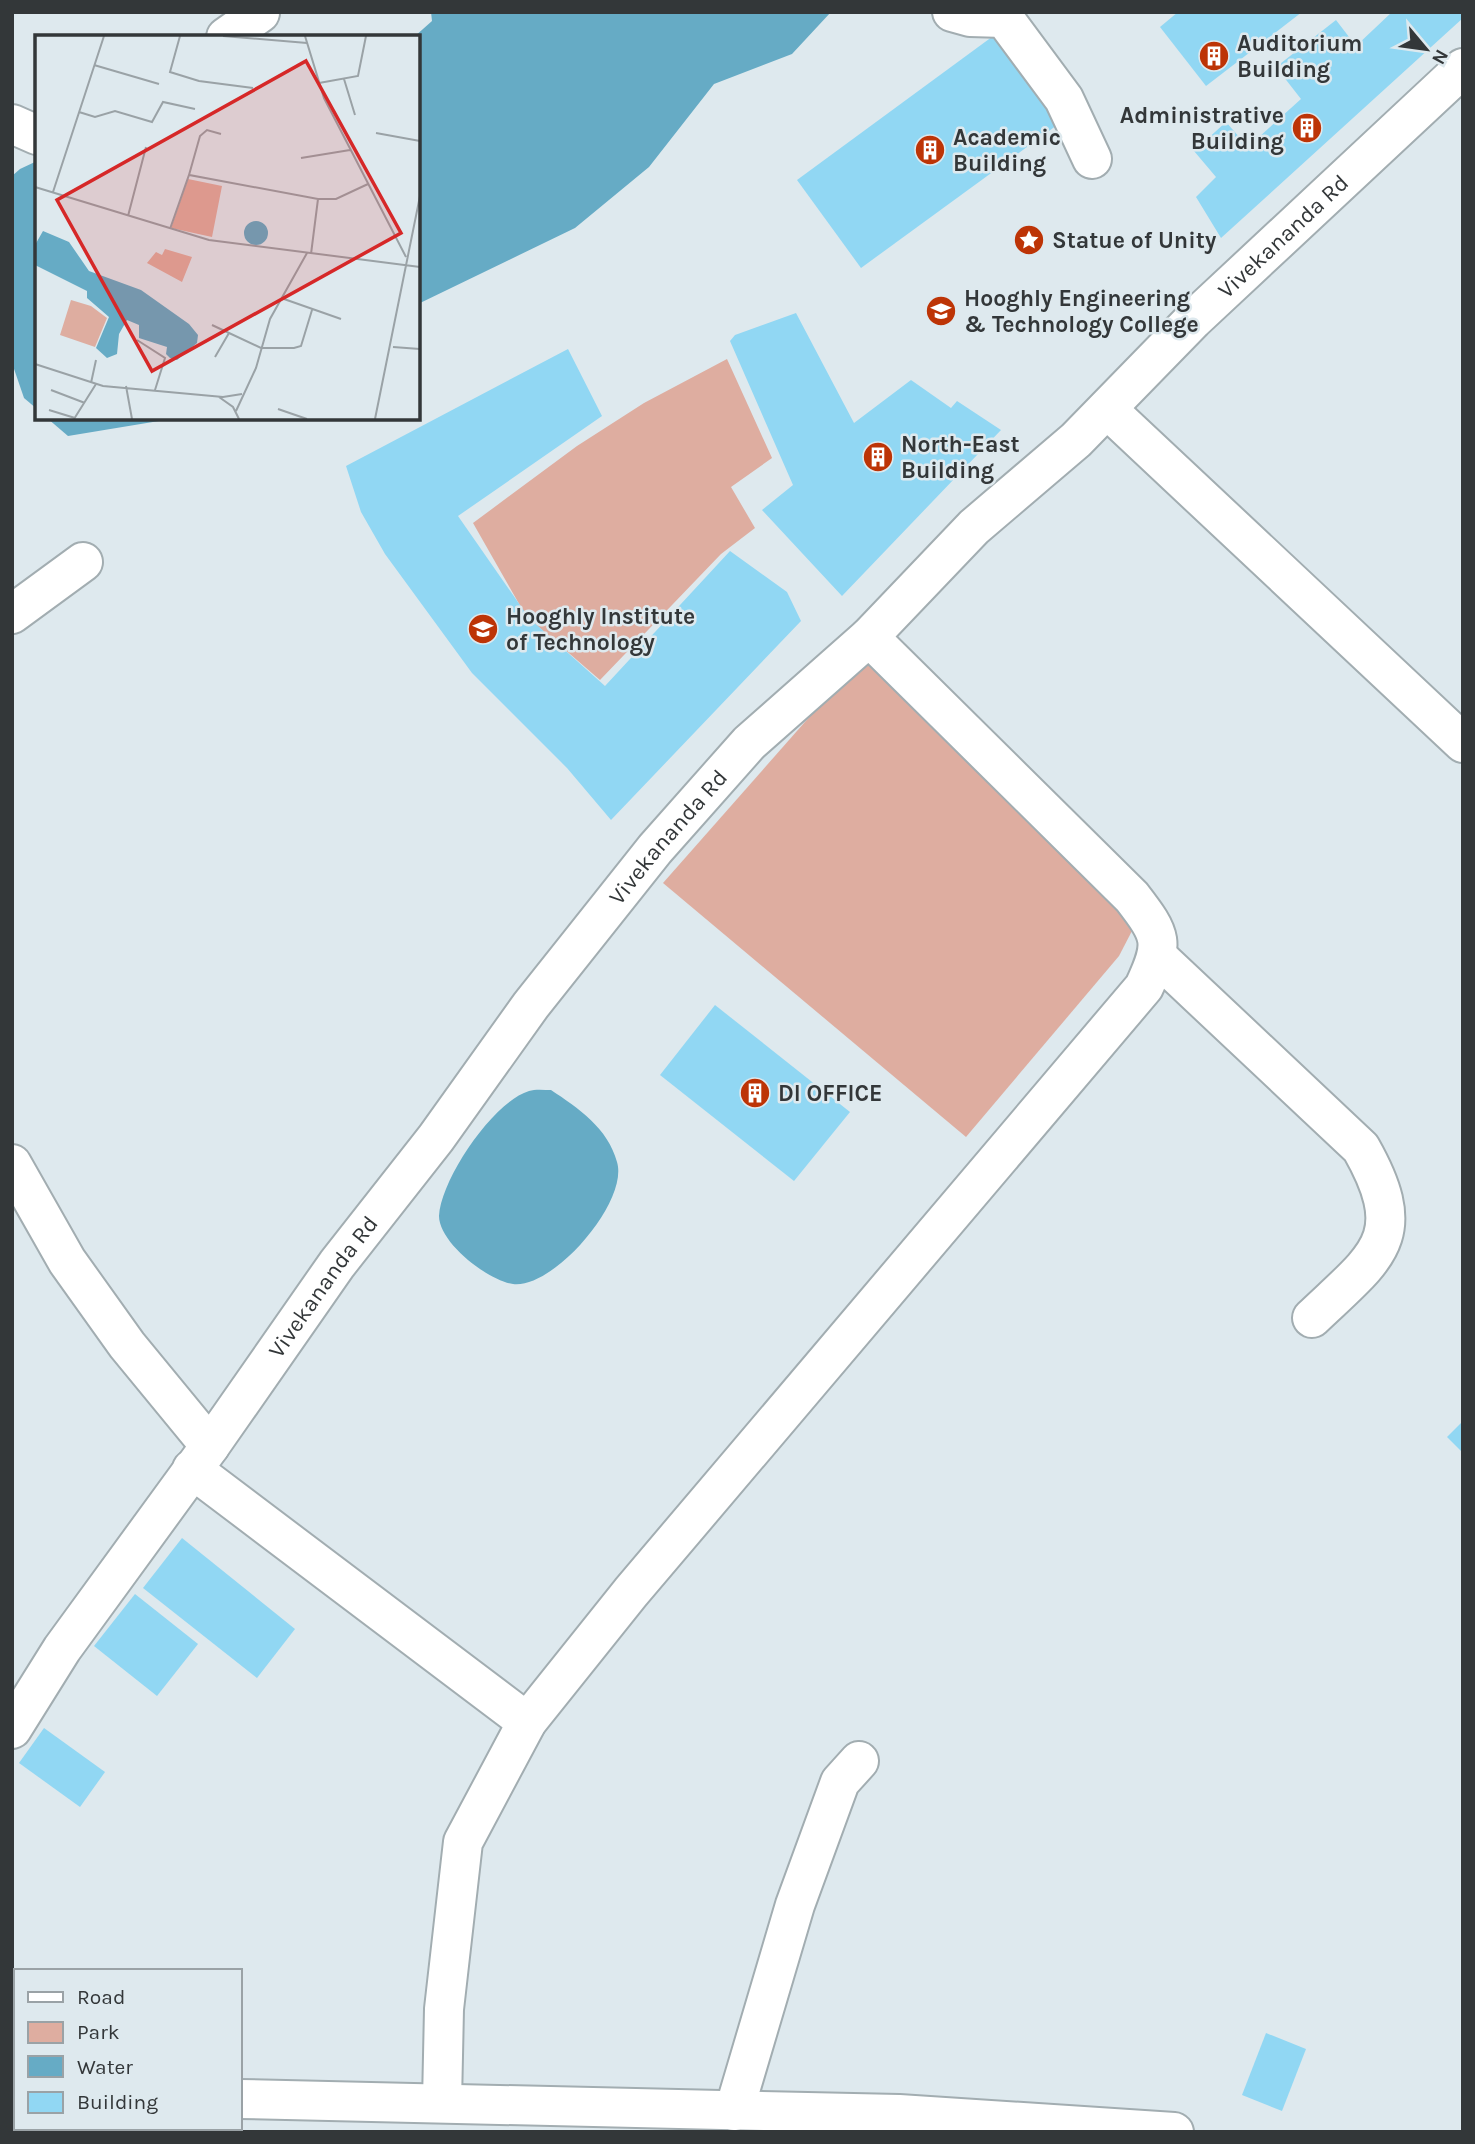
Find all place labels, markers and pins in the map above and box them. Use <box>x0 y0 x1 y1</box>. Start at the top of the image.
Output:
place label: Auditorium Building <box>1237 30 1362 83</box>
building icon: Auditorium Building <box>1197 39 1231 73</box>
place label: Administrative Building <box>1120 102 1284 155</box>
building icon: Administrative Building <box>1290 111 1324 145</box>
place label: Academic Building <box>953 124 1061 177</box>
building icon: Academic Building <box>913 133 947 167</box>
place icon: Statue of Unity <box>1012 223 1046 257</box>
place label: Statue of Unity <box>1052 227 1217 254</box>
place label: Hooghly Engineering & Technology College <box>964 285 1199 338</box>
school or university icon: Hooghly Engineering & Technology College <box>924 294 958 328</box>
place label: North-East Building <box>901 431 1020 484</box>
building icon: North-East Building <box>861 440 895 474</box>
place label: Hooghly Institute of Technology <box>506 603 695 656</box>
school or university icon: Hooghly Institute of Technology <box>466 612 500 646</box>
building icon: DI OFFICE <box>738 1076 772 1110</box>
place label: DI OFFICE <box>778 1080 883 1107</box>

